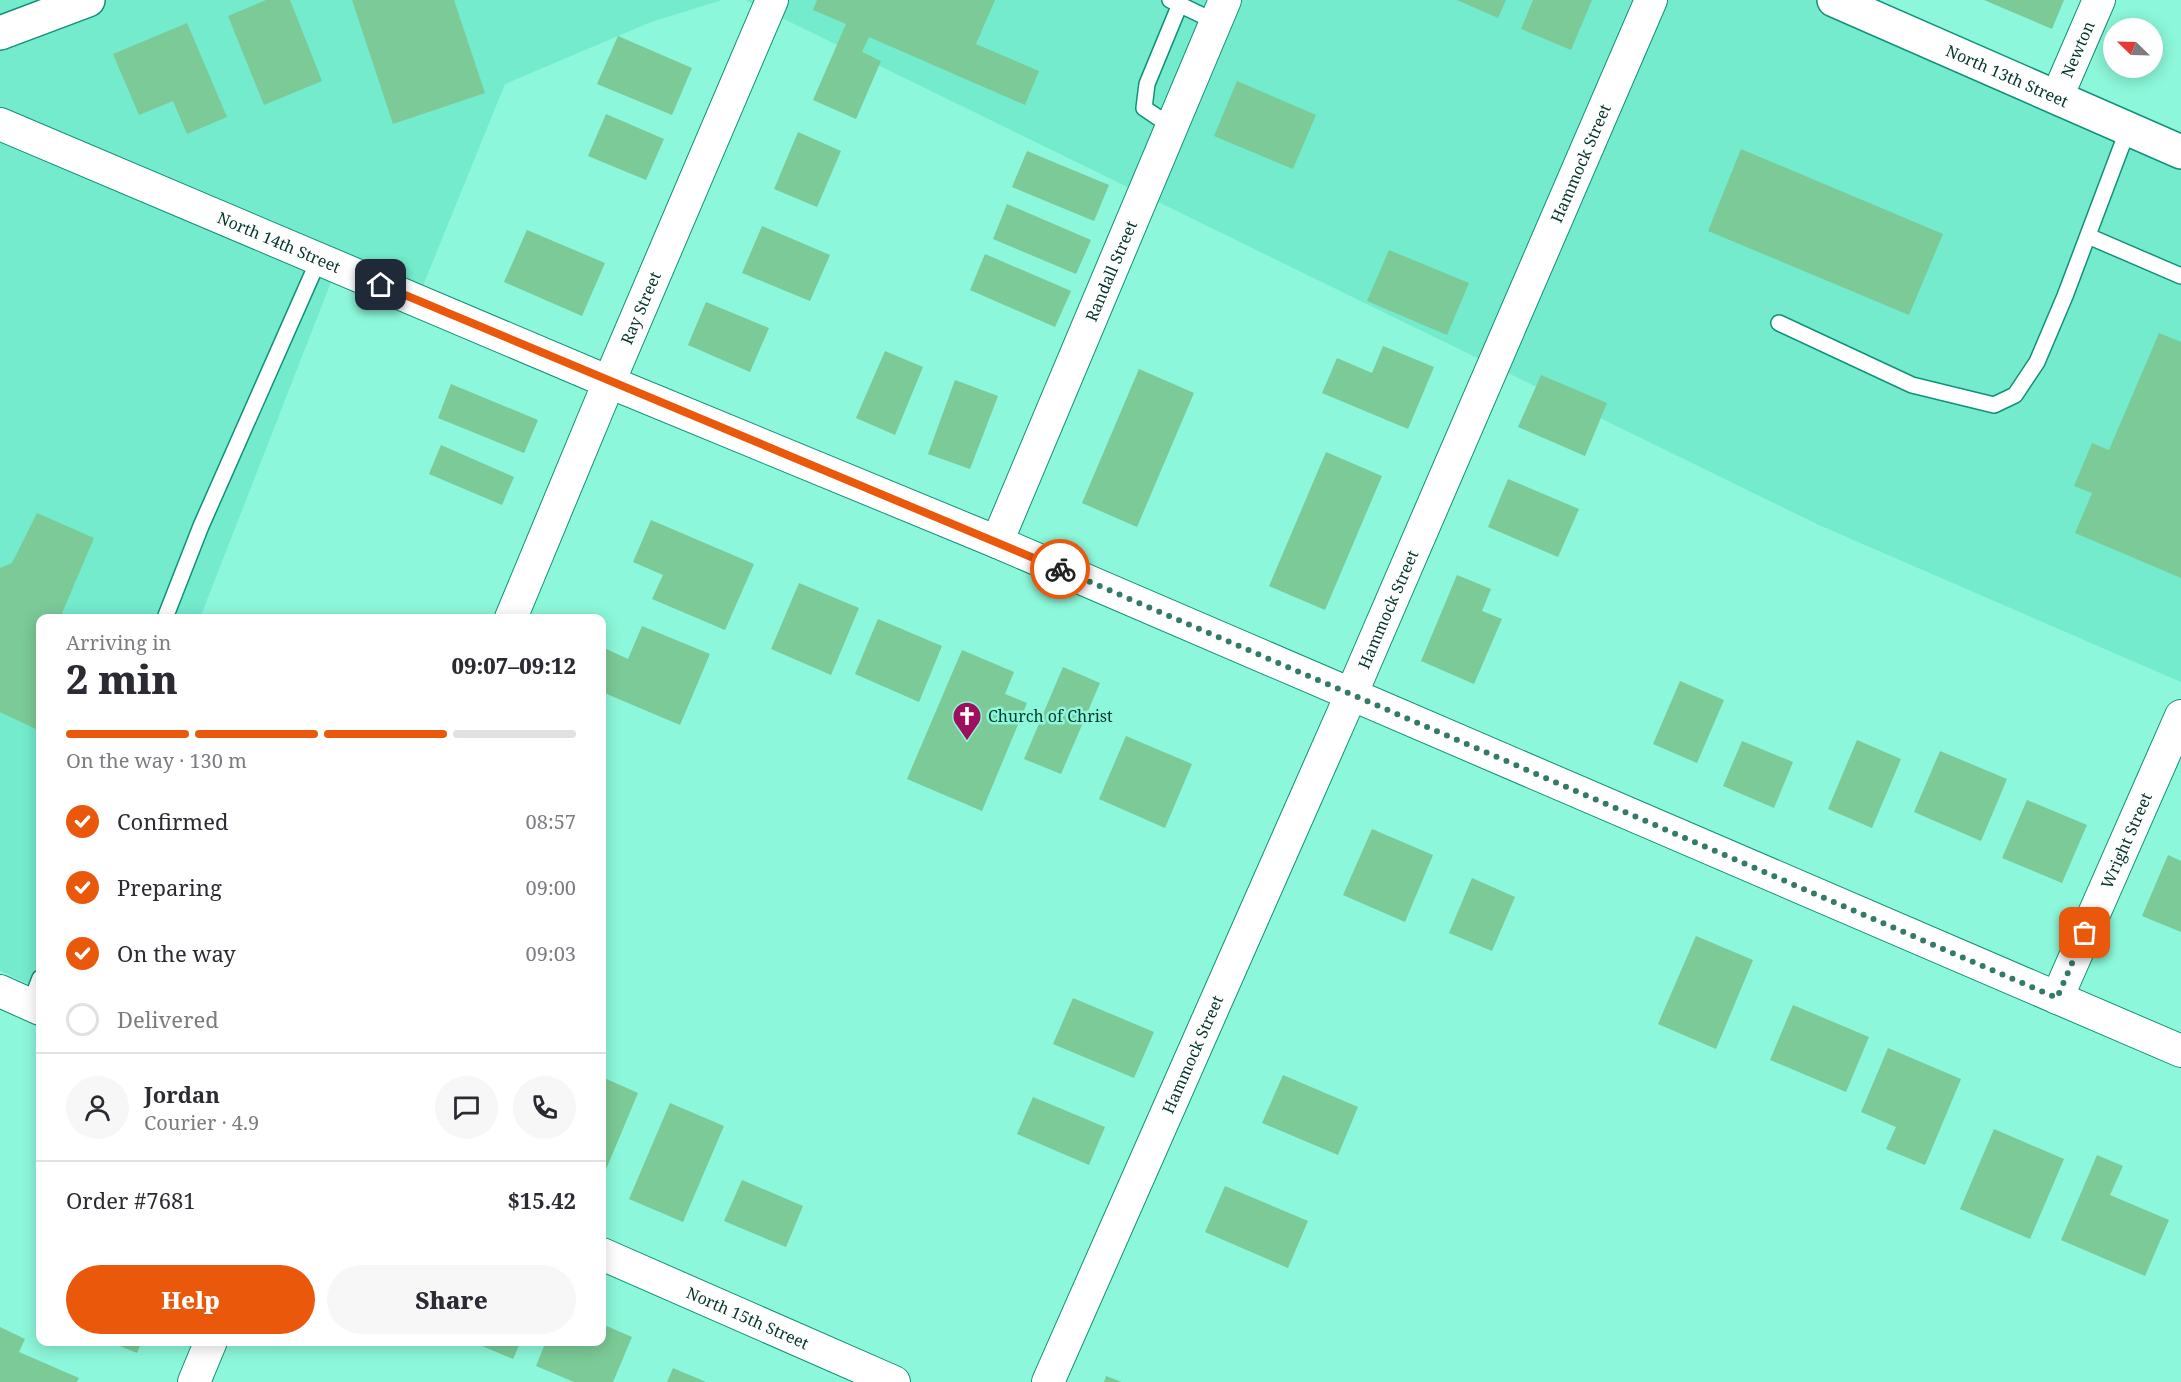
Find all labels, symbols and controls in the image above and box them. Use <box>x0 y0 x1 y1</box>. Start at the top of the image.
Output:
street label: Newton <box>2056 17 2100 81</box>
north arrow <box>2103 18 2163 78</box>
map controls <box>2103 18 2163 78</box>
street label: North 13th Street <box>1942 39 2072 112</box>
street label: Hammock Street <box>1545 100 1616 226</box>
street label: North 14th Street <box>214 206 344 278</box>
street label: Randall Street <box>1080 217 1142 325</box>
pin <box>355 259 406 310</box>
icon: home <box>364 268 397 301</box>
street label: Ray Street <box>615 268 666 348</box>
courier <box>1030 539 1090 599</box>
street label: Hammock Street <box>1353 546 1423 672</box>
icon: bike <box>1044 553 1077 586</box>
text: Arriving in <box>66 629 171 656</box>
text: 09:07–09:12 <box>452 650 576 680</box>
text: 2 min <box>66 652 178 705</box>
church icon: Church of Christ <box>951 700 983 742</box>
place label: Church of Christ <box>988 705 1113 727</box>
text: On the way · 130 m <box>66 747 247 774</box>
street label: Wright Street <box>2095 789 2157 892</box>
icon: check <box>66 805 99 838</box>
text: Confirmed <box>117 806 228 836</box>
text: 08:57 <box>526 808 576 835</box>
icon: check <box>66 871 99 904</box>
text: Preparing <box>117 872 222 902</box>
text: 09:00 <box>526 874 576 901</box>
pin <box>2059 907 2110 958</box>
icon: bag <box>2068 916 2101 949</box>
icon: check <box>66 937 99 970</box>
text: On the way <box>117 938 236 968</box>
text: 09:03 <box>526 940 576 967</box>
street label: Hammock Street <box>1157 991 1228 1117</box>
text: Delivered <box>117 1004 219 1034</box>
button: person <box>66 1076 129 1139</box>
button: chat <box>435 1076 498 1139</box>
button: phone <box>513 1076 576 1139</box>
text: Jordan <box>144 1079 220 1109</box>
text: Courier · 4.9 <box>144 1109 259 1136</box>
text: Order #7681 <box>66 1185 196 1215</box>
text: $15.42 <box>507 1185 576 1215</box>
button: Help <box>66 1265 315 1334</box>
button: Share <box>327 1265 576 1334</box>
street label: North 15th Street <box>683 1281 813 1354</box>

